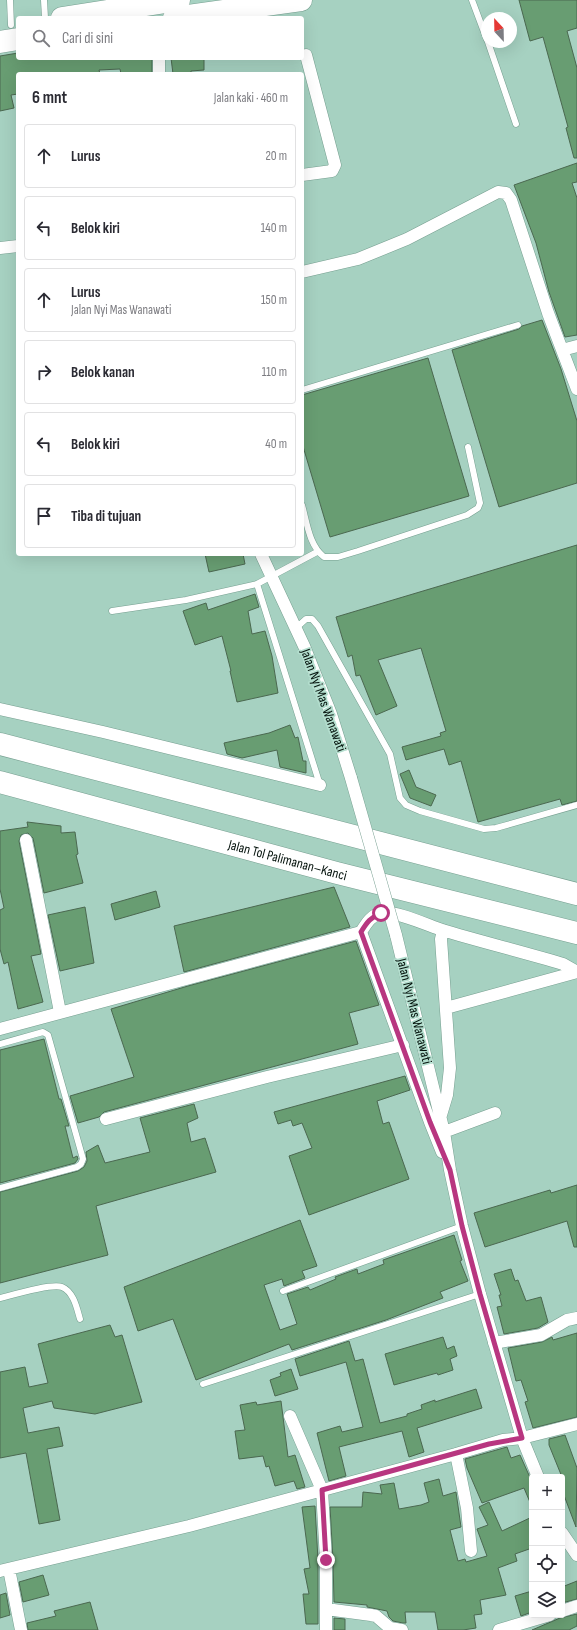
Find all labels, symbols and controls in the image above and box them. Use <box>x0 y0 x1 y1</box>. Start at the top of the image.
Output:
north arrow <box>481 12 517 48</box>
search box <box>16 16 304 60</box>
icon: search <box>30 27 52 49</box>
text: Cari di sini <box>62 29 113 48</box>
text: 6 mnt <box>32 88 67 108</box>
text: Jalan kaki · 460 m <box>214 90 288 106</box>
icon: ahead <box>33 145 55 167</box>
text: Lurus <box>71 147 100 166</box>
text: 20 m <box>265 148 287 164</box>
icon: left <box>33 217 55 239</box>
text: Belok kiri <box>71 219 120 238</box>
text: 140 m <box>261 220 287 236</box>
text: Lurus <box>71 283 100 302</box>
icon: ahead <box>33 289 55 311</box>
text: 150 m <box>261 292 287 308</box>
text: Jalan Nyi Mas Wanawati <box>71 302 171 318</box>
icon: right <box>33 361 55 383</box>
text: Belok kanan <box>71 363 135 382</box>
text: 110 m <box>262 364 287 380</box>
icon: left <box>33 433 55 455</box>
text: Belok kiri <box>71 435 120 454</box>
text: 40 m <box>265 436 287 452</box>
icon: arrive <box>33 505 55 527</box>
text: Tiba di tujuan <box>71 507 141 526</box>
street label: Jalan Nyi Mas Wanawati <box>297 645 350 754</box>
street label: Jalan Tol Palimanan–Kanci <box>225 836 349 884</box>
route start <box>372 904 390 922</box>
street label: Jalan Nyi Mas Wanawati <box>393 956 436 1066</box>
map controls <box>529 1474 565 1618</box>
button: + <box>529 1474 565 1510</box>
button: − <box>529 1510 565 1546</box>
button: locate <box>529 1546 565 1582</box>
route end <box>317 1551 335 1569</box>
button: layers <box>529 1582 565 1618</box>

